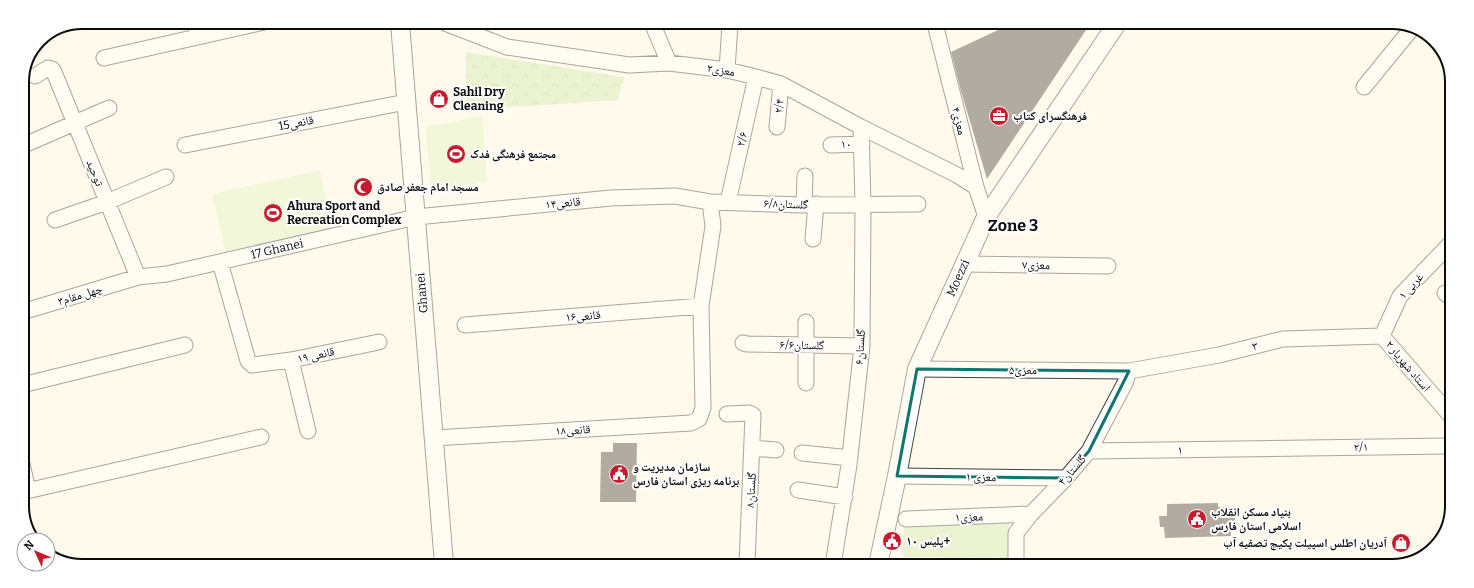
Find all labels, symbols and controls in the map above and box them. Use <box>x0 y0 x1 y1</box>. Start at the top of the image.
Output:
street label: ۲معزی <box>706 61 736 79</box>
place label: Sahil Dry Cleaning <box>453 85 505 113</box>
shop icon: Sahil Dry Cleaning <box>428 88 450 110</box>
street label: ۲/۴ <box>771 98 787 114</box>
office icon: فرهنگسرای کتاب <box>988 105 1010 127</box>
street label: ۴معزی <box>949 106 969 136</box>
place label: فرهنگسرای کتاب <box>1013 109 1087 124</box>
street label: 15قانعی <box>277 113 315 133</box>
street label: ۲/۶ <box>734 130 750 148</box>
street label: ۱۰ <box>840 137 852 151</box>
sports icon: مجتمع فرهنگی فدک <box>445 143 467 165</box>
place label: مجتمع فرهنگی فدک <box>470 147 556 162</box>
street label: توحید <box>83 158 107 189</box>
mosque icon: مسجد امام جعفر صادق <box>352 176 374 198</box>
place label: مسجد امام جعفر صادق <box>377 180 479 195</box>
street label: ۱۴قانعی <box>545 194 581 212</box>
street label: ۶/۸گلستان <box>763 196 809 212</box>
place label: Ahura Sport and Recreation Complex <box>287 199 402 227</box>
sports icon: Ahura Sport and Recreation Complex <box>262 202 284 224</box>
district label: Zone 3 <box>988 216 1038 235</box>
street label: 17 Ghanei <box>249 236 305 262</box>
street label: Moezzi <box>944 257 973 299</box>
street label: ۷معزی <box>1022 258 1050 272</box>
street label: ۱ غربی <box>1396 270 1426 302</box>
street label: Ghanei <box>413 272 431 314</box>
street label: چهل مقام۳ <box>56 281 105 309</box>
street label: ۱۶قانعی <box>565 308 601 324</box>
street label: گلستان۶ <box>852 329 868 365</box>
street label: ۶/۶گلستان <box>779 338 825 352</box>
street label: استاد شهریار ۲ <box>1382 338 1433 395</box>
street label: ۳ <box>1251 339 1259 353</box>
street label: قانعی ۱۹ <box>296 344 336 366</box>
street label: ۵معزی <box>1009 363 1037 377</box>
street label: ۱۸قانعی <box>555 422 591 438</box>
street label: ۲/۱ <box>1354 440 1368 454</box>
street label: ۱ <box>1177 443 1183 457</box>
street label: گلستان۴ <box>1055 452 1089 488</box>
place label: سازمان مدیریت و برنامه ریزی استان فارس <box>633 460 739 489</box>
public building icon: سازمان مدیریت و برنامه ریزی استان فارس <box>608 463 630 485</box>
street label: معزی ۱ <box>966 470 996 484</box>
street label: گلستان۸ <box>743 472 759 508</box>
place label: بنیاد مسکن انقلاب اسلامی استان فارس <box>1211 505 1301 534</box>
public building icon: بنیاد مسکن انقلاب اسلامی استان فارس <box>1186 508 1208 530</box>
street label: ۱معزی <box>955 510 983 524</box>
public building icon: پلیس ۱۰+ <box>881 530 903 552</box>
north arrow <box>16 532 56 572</box>
shop icon: آدریان اطلس اسپیلت پکیج تصفیه آب <box>1390 532 1412 554</box>
place label: پلیس ۱۰+ <box>906 534 951 549</box>
place label: آدریان اطلس اسپیلت پکیج تصفیه آب <box>1223 536 1388 551</box>
text: N <box>22 537 37 553</box>

